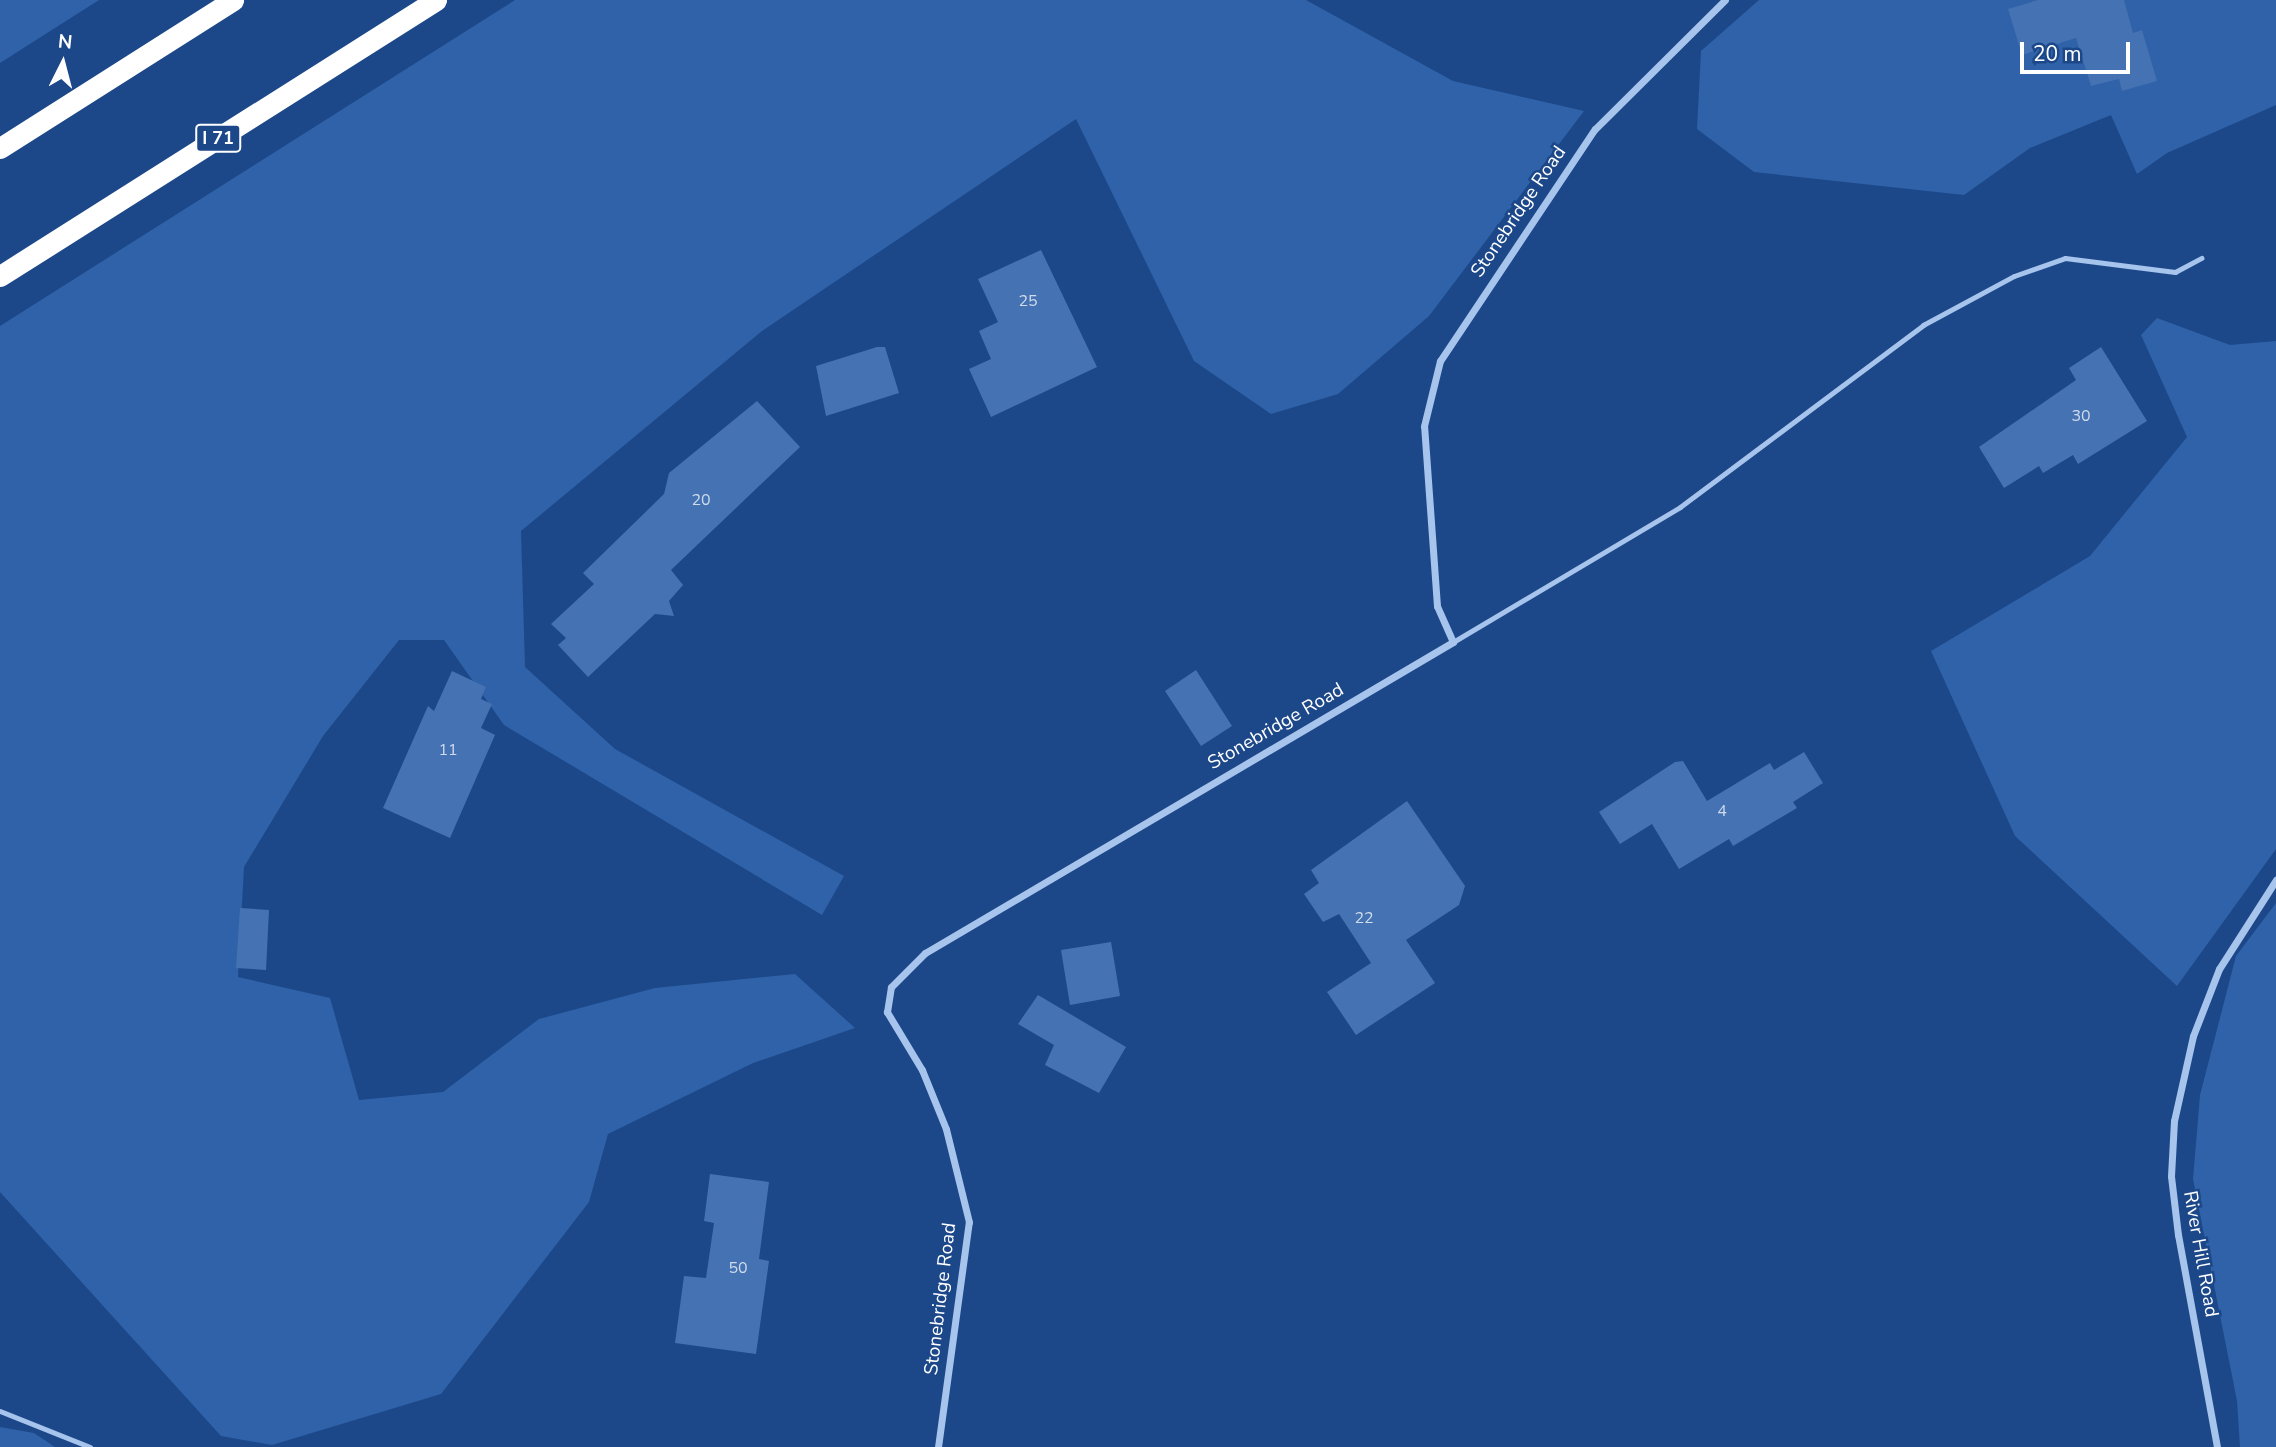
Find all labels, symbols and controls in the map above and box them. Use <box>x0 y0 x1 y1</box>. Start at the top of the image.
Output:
north arrow <box>28 28 98 98</box>
text: N <box>57 28 74 56</box>
scale bar <box>2024 28 2134 72</box>
text: 20 m <box>2033 40 2082 68</box>
road number: I 71 <box>194 124 242 153</box>
street label: Stonebridge Road <box>1467 142 1571 282</box>
house number: 25 <box>1018 291 1038 311</box>
house number: 30 <box>2071 406 2091 426</box>
house number: 20 <box>691 490 711 510</box>
street label: Stonebridge Road <box>1204 679 1348 775</box>
house number: 11 <box>438 740 458 760</box>
house number: 4 <box>1717 801 1727 821</box>
house number: 22 <box>1354 908 1374 928</box>
street label: River Hill Road <box>2178 1189 2222 1319</box>
street label: Stonebridge Road <box>920 1222 962 1376</box>
house number: 50 <box>728 1258 748 1278</box>

